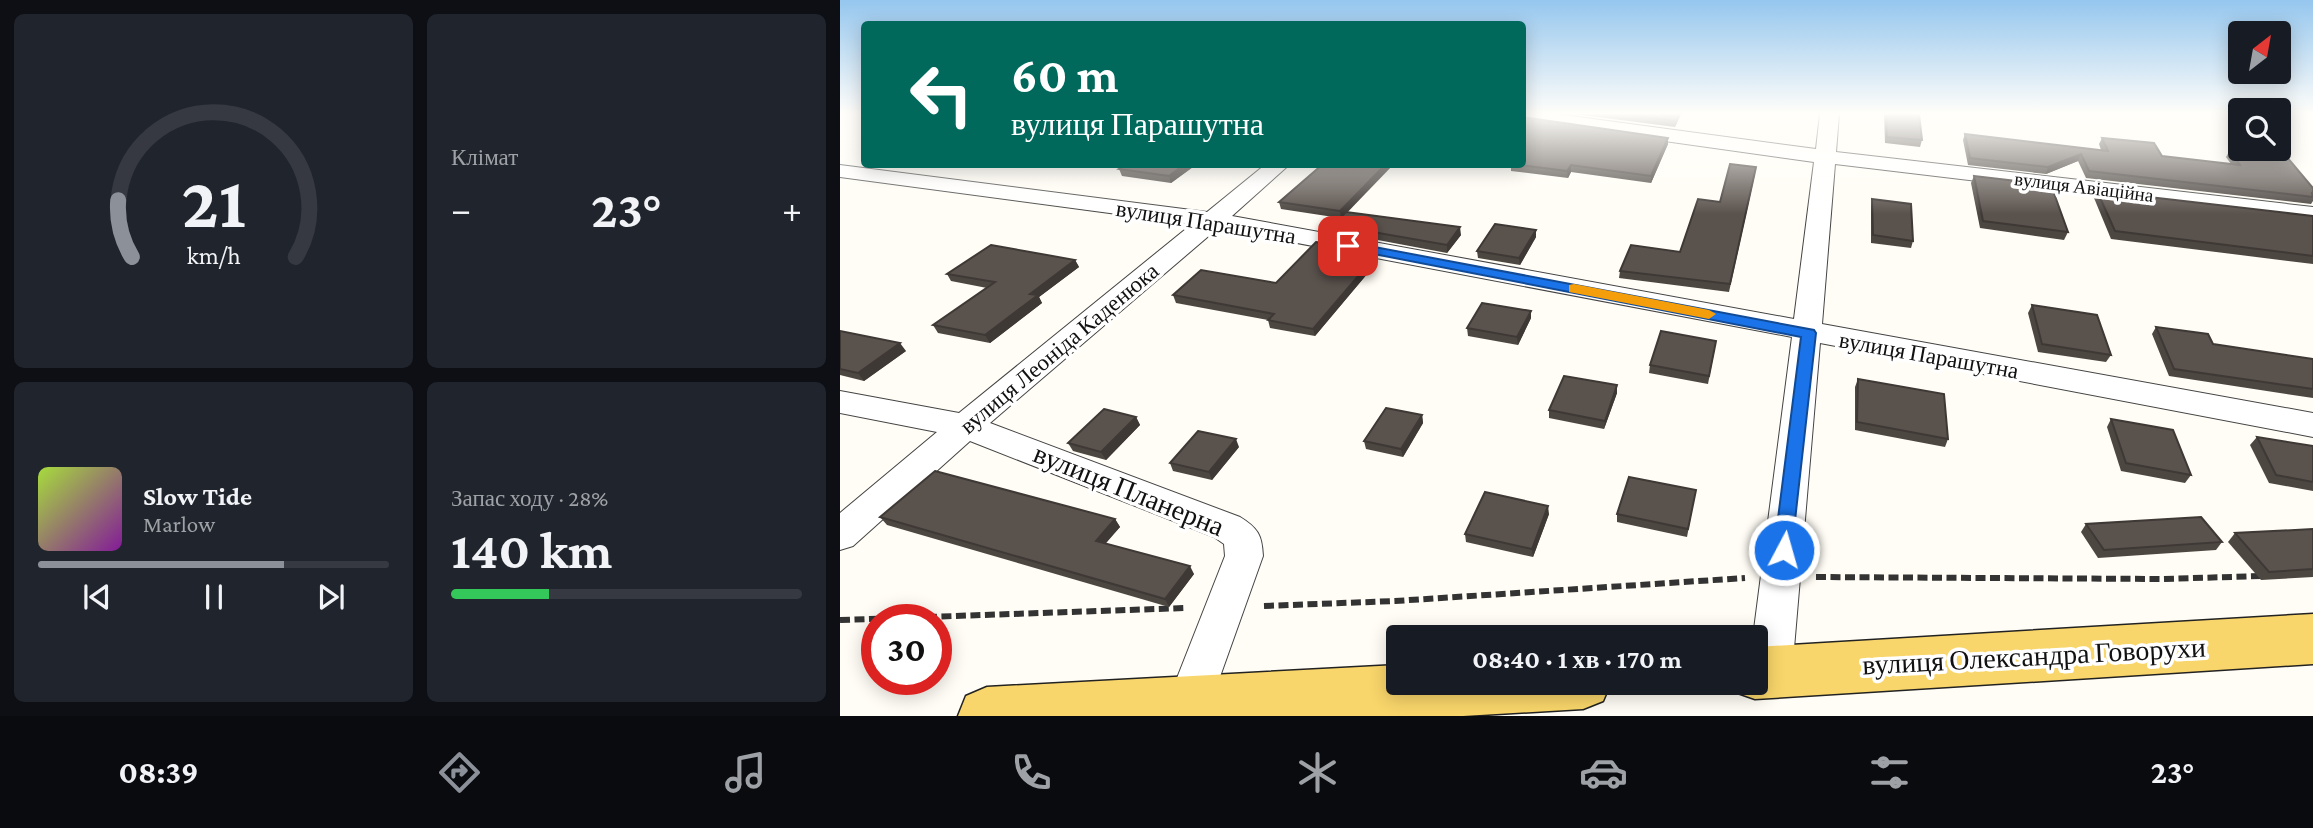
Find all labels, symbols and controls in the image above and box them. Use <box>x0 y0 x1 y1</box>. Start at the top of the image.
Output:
north arrow <box>2228 21 2291 84</box>
map controls <box>2228 21 2291 161</box>
text: 60 m <box>1011 48 1118 103</box>
icon: left <box>896 49 987 140</box>
button: search <box>2228 98 2291 161</box>
text: вулиця Парашутна <box>1011 106 1264 142</box>
text: Клімат <box>451 144 518 170</box>
text: 21 <box>181 162 246 243</box>
street label: вулиця Авіаційна <box>2013 168 2155 206</box>
text: 23° <box>591 180 662 238</box>
text: − <box>451 188 471 230</box>
text: + <box>782 188 802 230</box>
street label: вулиця Парашутна <box>1114 195 1298 249</box>
pin <box>1318 216 1378 276</box>
icon: arrive <box>1329 227 1367 265</box>
text: km/h <box>187 242 240 269</box>
street label: вулиця Леоніда Каденюка <box>954 257 1164 439</box>
street label: вулиця Парашутна <box>1837 326 2021 384</box>
street label: вулиця Планерна <box>1029 438 1229 543</box>
text: Slow Tide <box>143 482 252 511</box>
text: Запас ходу · 28% <box>451 485 608 511</box>
text: Marlow <box>143 511 215 537</box>
position arrow <box>1747 513 1821 587</box>
text: 140 km <box>451 521 612 579</box>
icon: previous <box>78 578 116 616</box>
icon: pause <box>195 578 233 616</box>
icon: next <box>312 578 350 616</box>
speed limit sign: 30 <box>861 604 952 695</box>
street label: вулиця Олександра Говорухи <box>1861 632 2207 680</box>
text: 08:40 · 1 хв · 170 m <box>1472 645 1682 674</box>
icon: directions <box>435 748 484 797</box>
icon: music <box>721 748 770 797</box>
icon: phone <box>1007 748 1056 797</box>
icon: climate <box>1293 748 1342 797</box>
icon: car <box>1579 748 1628 797</box>
icon: filters <box>1865 748 1914 797</box>
text: 08:39 <box>118 754 199 790</box>
text: 23° <box>2151 754 2195 790</box>

